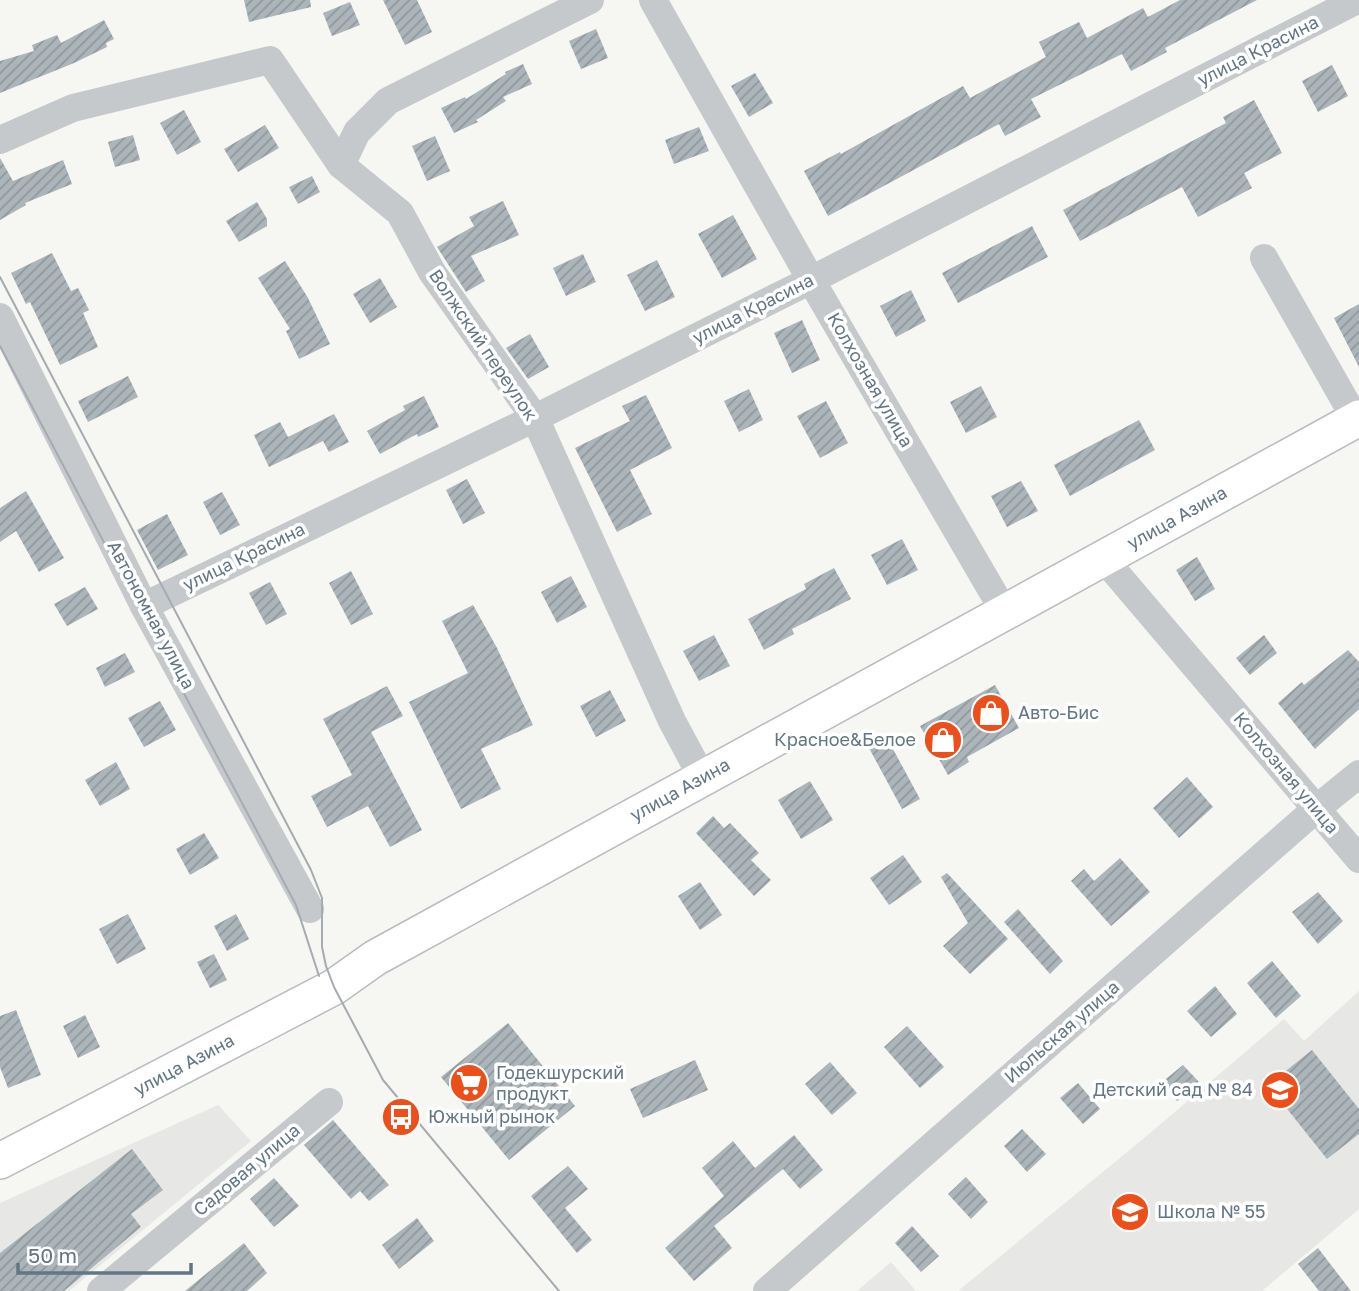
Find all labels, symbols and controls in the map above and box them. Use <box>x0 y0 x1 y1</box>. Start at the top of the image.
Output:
street label: улица Красина <box>1193 10 1322 90</box>
street label: Волжский переулок <box>425 265 543 424</box>
street label: улица Красина <box>688 268 817 348</box>
street label: Колхозная улица <box>823 308 918 451</box>
street label: улица Азина <box>1123 481 1230 554</box>
street label: улица Красина <box>179 517 308 595</box>
street label: Автономная улица <box>103 537 200 692</box>
shop icon: Авто-Бис <box>970 692 1012 734</box>
place label: Авто-Бис <box>1018 701 1099 723</box>
street label: Колхозная улица <box>1230 707 1344 838</box>
shop icon: Красное&Белое <box>922 719 964 761</box>
place label: Красное&Белое <box>774 728 916 750</box>
street label: улица Азина <box>626 753 733 826</box>
street label: Июльская улица <box>999 975 1123 1087</box>
street label: улица Азина <box>129 1028 238 1100</box>
place label: Годекшурский продукт <box>496 1061 624 1104</box>
supermarket icon: Годекшурский продукт <box>448 1062 490 1104</box>
school or university icon: Детский сад № 84 <box>1259 1069 1301 1111</box>
place label: Детский сад № 84 <box>1093 1078 1253 1100</box>
bus stop icon: Южный рынок <box>380 1096 422 1138</box>
place label: Южный рынок <box>428 1105 555 1127</box>
street label: Садовая улица <box>189 1118 304 1220</box>
school or university icon: Школа № 55 <box>1109 1191 1151 1233</box>
place label: Школа № 55 <box>1157 1200 1265 1222</box>
scale bar <box>18 1232 191 1276</box>
text: 50 m <box>28 1242 77 1268</box>

